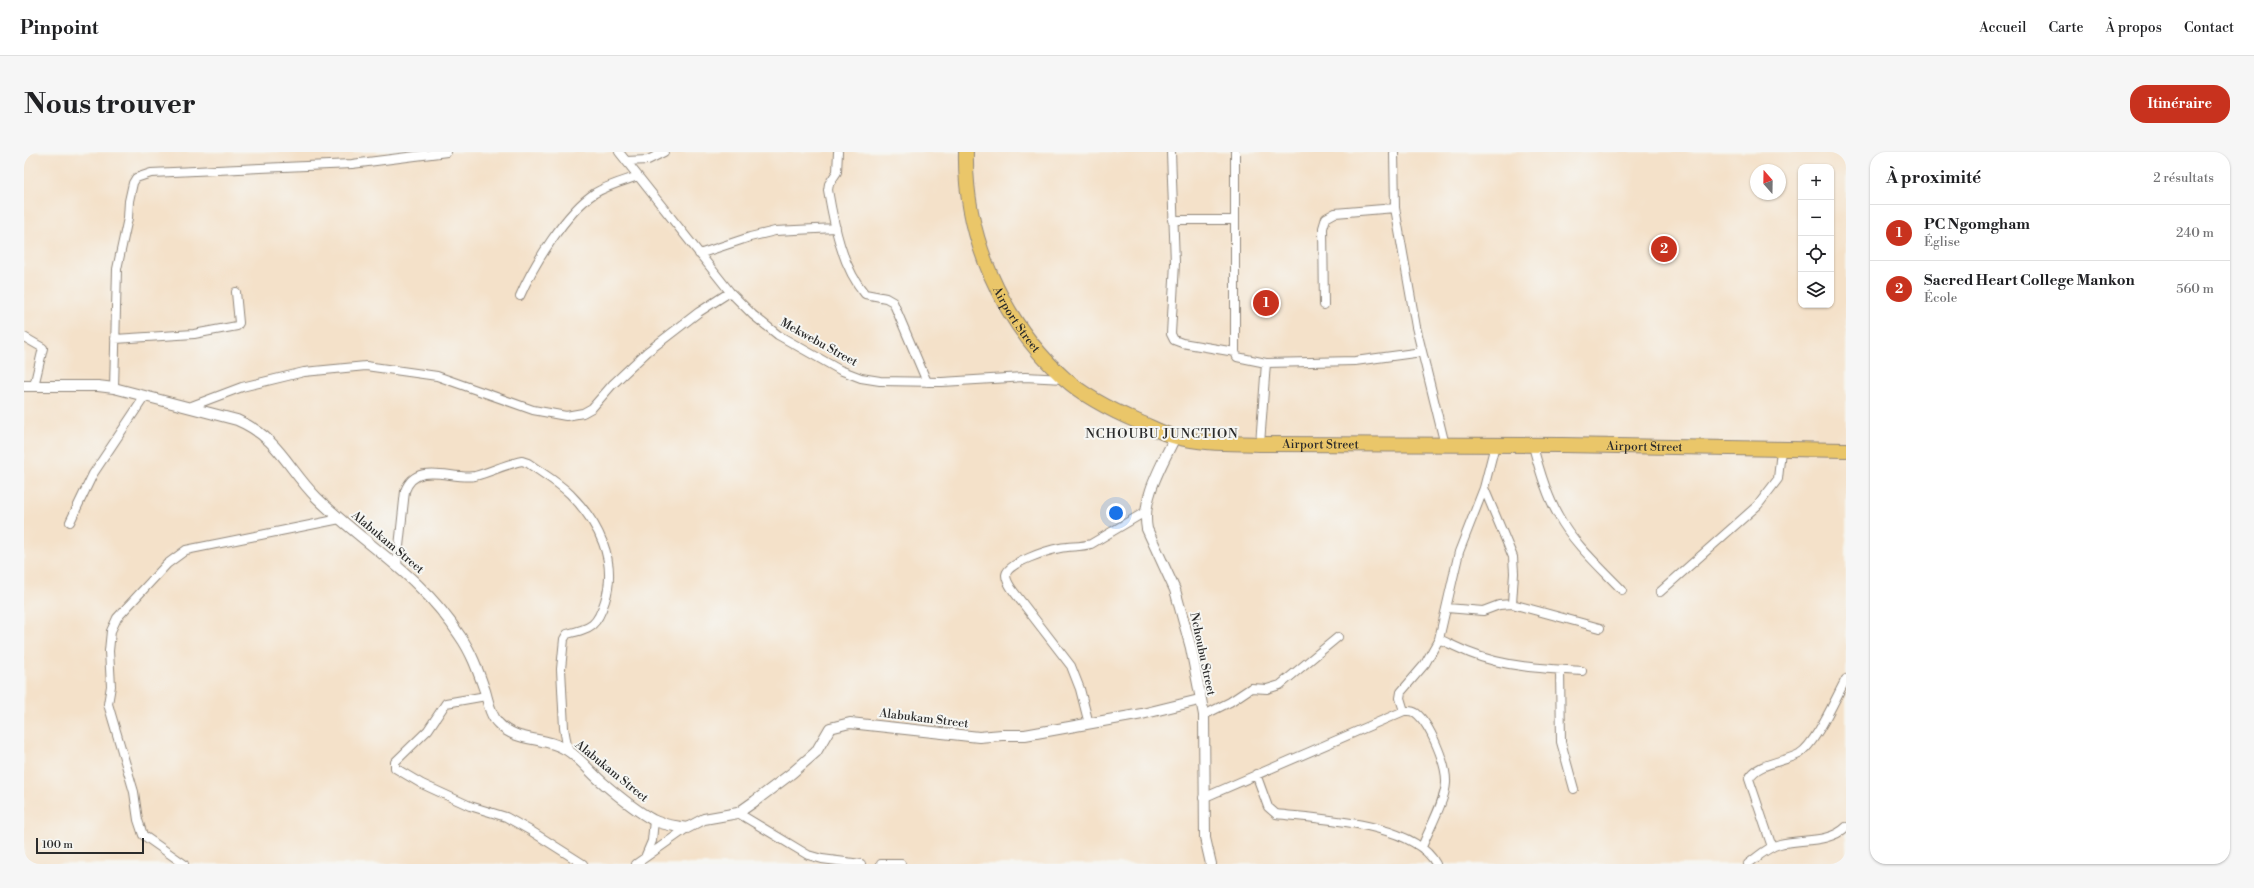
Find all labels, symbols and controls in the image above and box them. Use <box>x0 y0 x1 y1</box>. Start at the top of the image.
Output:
text: Pinpoint <box>20 16 99 40</box>
text: Accueil <box>1979 19 2026 37</box>
text: Carte <box>2048 19 2083 37</box>
text: À propos <box>2105 19 2162 37</box>
text: Contact <box>2184 19 2234 37</box>
button: Itinéraire <box>2130 85 2230 123</box>
text: Nous trouver <box>24 87 196 122</box>
north arrow <box>1750 164 1786 200</box>
map controls <box>1798 164 1834 308</box>
button: + <box>1798 164 1834 200</box>
text: À proximité <box>1886 167 1981 189</box>
text: 2 résultats <box>2153 170 2214 186</box>
button: − <box>1798 200 1834 236</box>
text: PC Ngomgham <box>1924 215 2030 234</box>
text: 1 <box>1896 225 1902 241</box>
text: 240 m <box>2176 225 2214 241</box>
pin: 2 <box>1651 234 1677 264</box>
text: Église <box>1924 234 1960 250</box>
button: locate <box>1798 236 1834 272</box>
text: Sacred Heart College Mankon <box>1924 271 2135 290</box>
button: layers <box>1798 272 1834 308</box>
text: 2 <box>1895 281 1903 297</box>
text: 560 m <box>2176 281 2214 297</box>
street label: Airport Street <box>989 283 1044 357</box>
pin: 1 <box>1253 288 1279 318</box>
text: École <box>1924 290 1957 306</box>
street label: Mekwebu Street <box>778 315 861 370</box>
district label: NCHOUBU JUNCTION <box>1085 426 1239 442</box>
street label: Airport Street <box>1281 437 1359 452</box>
street label: Airport Street <box>1605 439 1684 455</box>
your location <box>1106 503 1126 523</box>
street label: Alabukam Street <box>348 507 427 577</box>
street label: Nchoubu Street <box>1186 611 1219 698</box>
street label: Alabukam Street <box>877 705 970 732</box>
street label: Alabukam Street <box>571 737 652 806</box>
scale bar <box>36 836 144 855</box>
text: 100 m <box>42 838 73 852</box>

